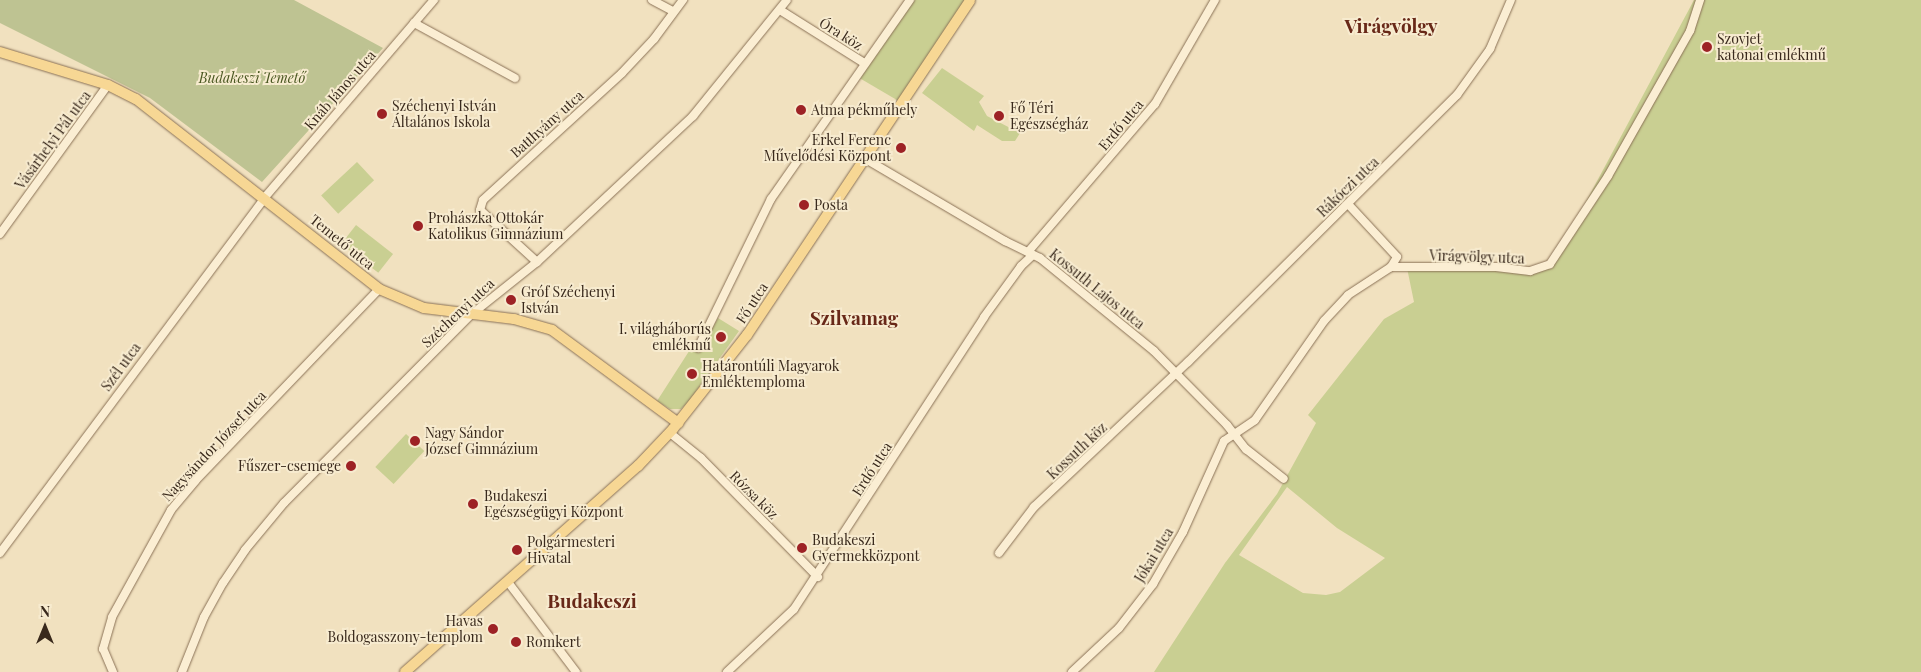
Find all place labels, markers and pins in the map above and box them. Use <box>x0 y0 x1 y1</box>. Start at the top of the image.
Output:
place label: Szovjet katonai emlékmű <box>1717 31 1826 64</box>
marker: Szovjet katonai emlékmű <box>1701 41 1713 53</box>
place label: Széchenyi István Általános Iskola <box>392 98 496 130</box>
place label: Fő Téri Egészségház <box>1010 100 1088 132</box>
place label: Atma pékműhely <box>811 102 918 118</box>
marker: Atma pékműhely <box>795 104 807 116</box>
marker: Széchenyi István Általános Iskola <box>376 108 388 120</box>
marker: Fő Téri Egészségház <box>992 109 1006 123</box>
place label: Erkel Ferenc Művelődési Központ <box>764 132 891 164</box>
marker: Erkel Ferenc Művelődési Központ <box>895 142 907 154</box>
place label: Posta <box>814 197 848 213</box>
marker: Posta <box>798 199 810 211</box>
place label: Prohászka Ottokár Katolikus Gimnázium <box>428 210 563 242</box>
marker: Prohászka Ottokár Katolikus Gimnázium <box>412 220 424 232</box>
place label: Gróf Széchenyi István <box>521 284 615 316</box>
marker: Gróf Széchenyi István <box>505 294 517 306</box>
place label: I. világháborús emlékmű <box>619 321 711 354</box>
marker: I. világháborús emlékmű <box>715 331 727 343</box>
place label: Határontúli Magyarok Emléktemploma <box>702 358 840 391</box>
marker: Határontúli Magyarok Emléktemploma <box>686 368 698 380</box>
place label: Nagy Sándor József Gimnázium <box>425 425 538 458</box>
marker: Nagy Sándor József Gimnázium <box>409 435 421 447</box>
place label: Fűszer-csemege <box>238 458 341 474</box>
marker: Fűszer-csemege <box>345 460 357 472</box>
place label: Budakeszi Egészségügyi Központ <box>484 488 623 520</box>
marker: Budakeszi Egészségügyi Központ <box>466 497 480 511</box>
place label: Budakeszi Gyermekközpont <box>812 532 920 564</box>
place label: Polgármesteri Hivatal <box>527 534 615 566</box>
marker: Budakeszi Gyermekközpont <box>796 542 808 554</box>
marker: Polgármesteri Hivatal <box>511 544 523 556</box>
place label: Havas Boldogasszony-templom <box>327 613 483 646</box>
marker: Havas Boldogasszony-templom <box>487 623 499 635</box>
place label: Romkert <box>526 634 581 650</box>
marker: Romkert <box>510 636 522 648</box>

